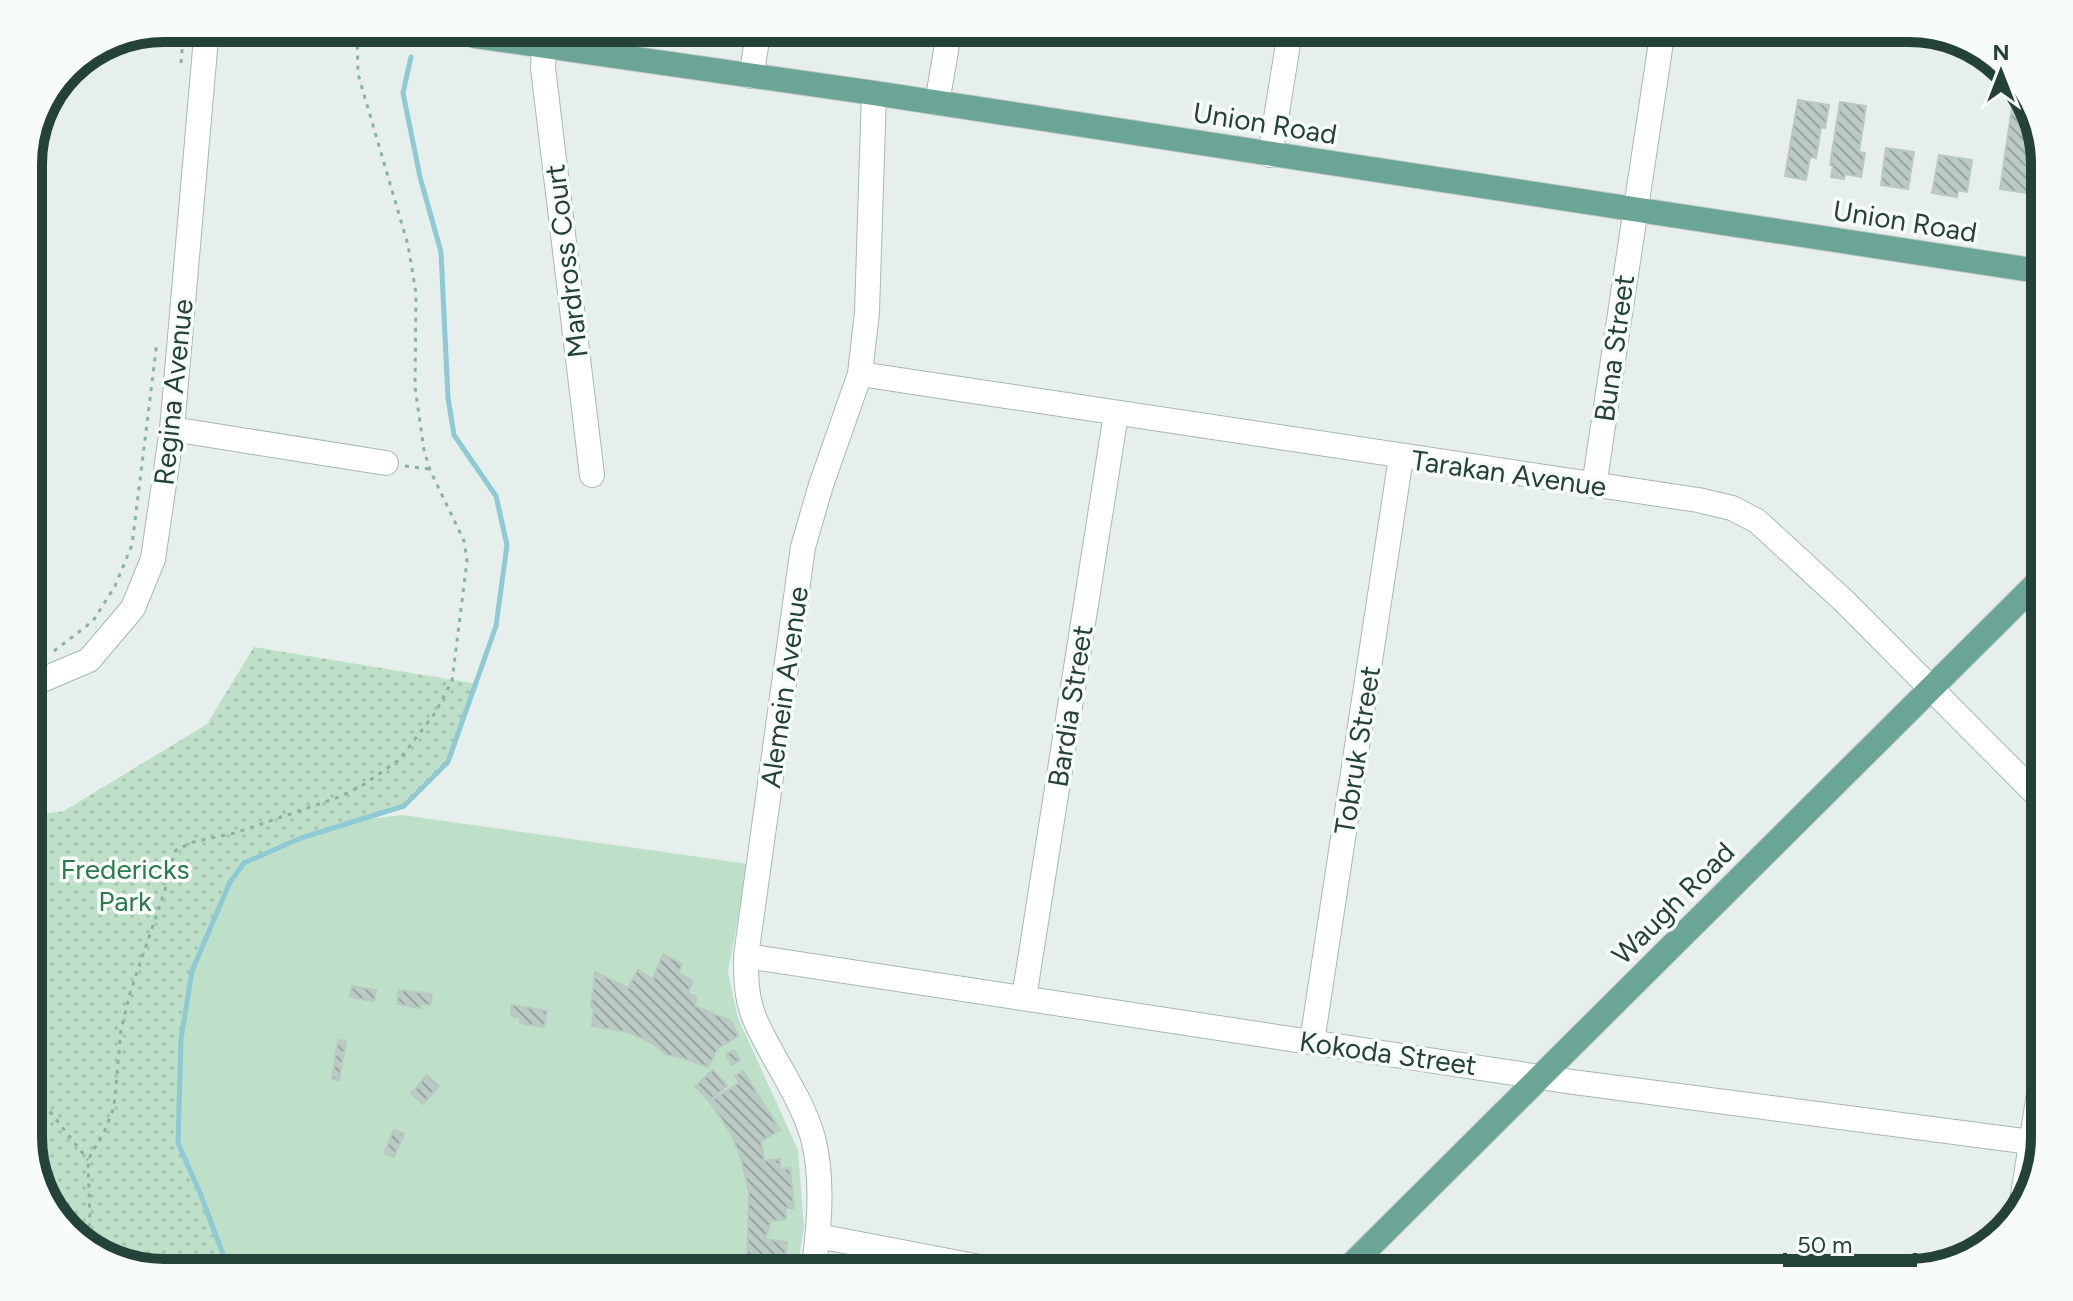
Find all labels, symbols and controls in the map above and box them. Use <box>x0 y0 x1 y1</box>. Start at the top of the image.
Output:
north arrow <box>1961 32 2041 112</box>
text: N <box>1992 39 2010 66</box>
street label: Union Road <box>1191 95 1339 151</box>
street label: Mardross Court <box>537 162 595 360</box>
street label: Union Road <box>1831 193 1979 249</box>
street label: Buna Street <box>1587 272 1641 424</box>
street label: Regina Avenue <box>146 297 200 487</box>
street label: Tarakan Avenue <box>1409 442 1609 504</box>
street label: Alemein Avenue <box>753 584 815 790</box>
street label: Bardia Street <box>1040 623 1100 789</box>
street label: Tobruk Street <box>1327 663 1387 837</box>
street label: Waugh Road <box>1605 835 1741 971</box>
park label: Fredericks Park <box>60 852 190 918</box>
street label: Kokoda Street <box>1297 1024 1479 1082</box>
scale bar <box>1785 1217 1915 1267</box>
text: 50 m <box>1797 1230 1853 1259</box>

